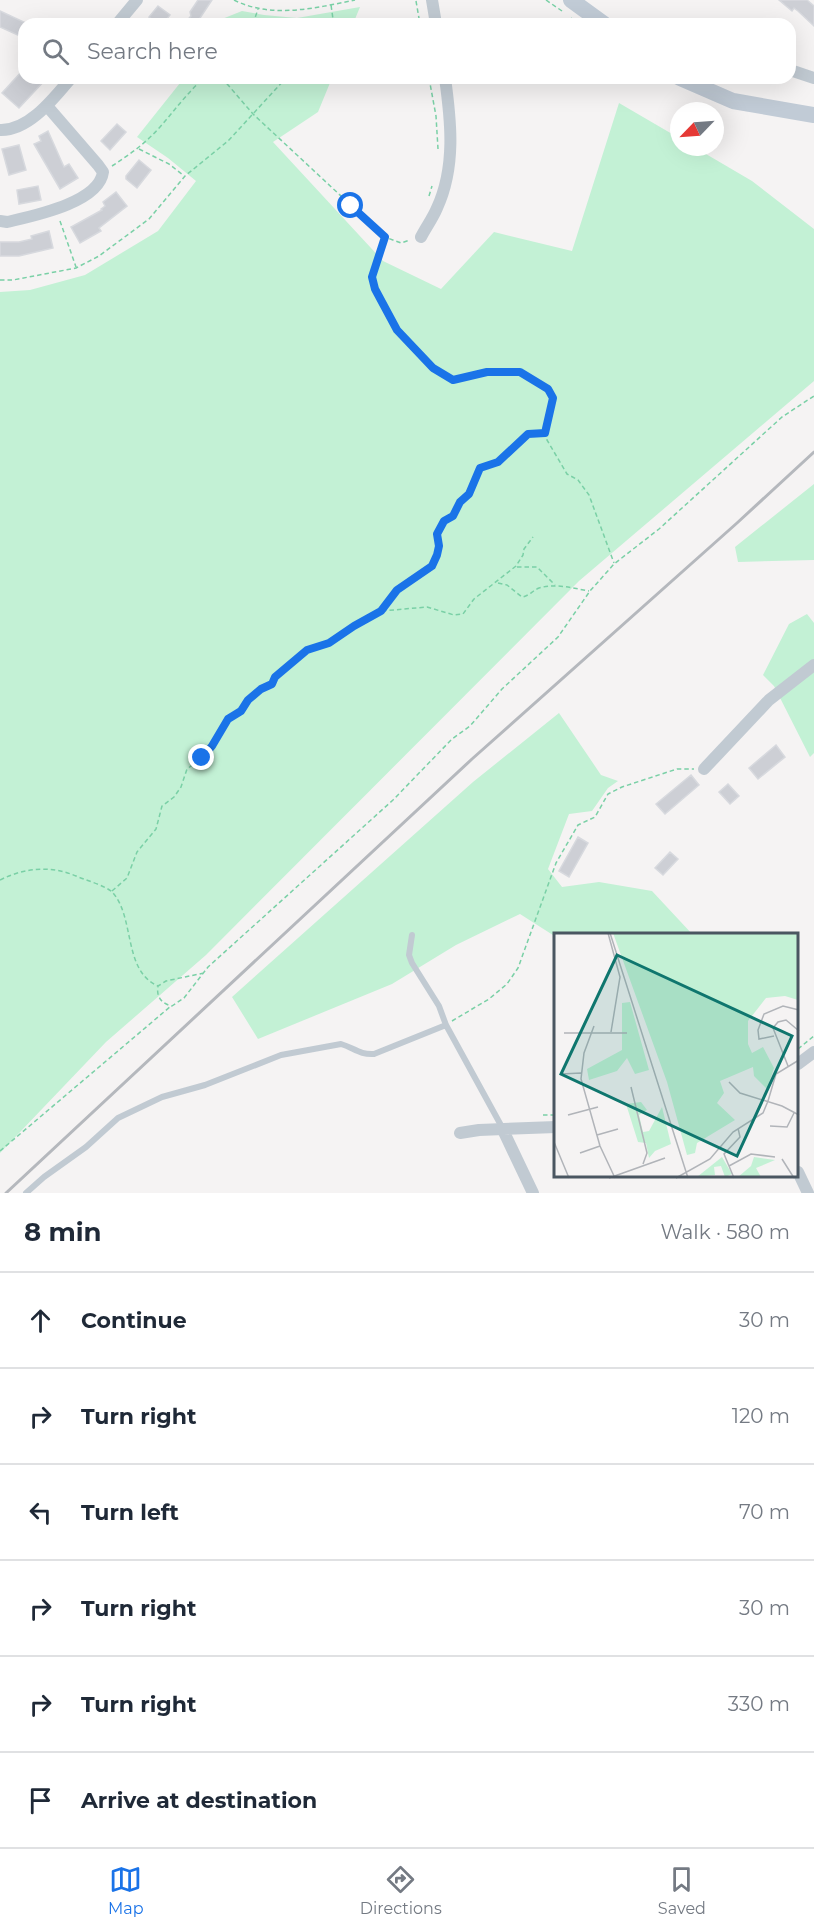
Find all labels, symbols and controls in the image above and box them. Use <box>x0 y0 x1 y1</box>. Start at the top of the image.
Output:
search box <box>18 18 796 84</box>
icon: search <box>39 35 72 68</box>
text: Search here <box>87 38 218 65</box>
north arrow <box>670 102 724 156</box>
route start <box>337 192 363 218</box>
route end <box>188 744 214 770</box>
inset map <box>554 933 799 1178</box>
text: 8 min <box>24 1216 102 1248</box>
text: Walk · 580 m <box>660 1220 790 1244</box>
icon: ahead <box>24 1304 57 1337</box>
text: Continue <box>81 1307 187 1334</box>
text: 30 m <box>739 1308 790 1332</box>
icon: right <box>24 1400 57 1433</box>
text: Turn right <box>81 1403 196 1430</box>
text: 120 m <box>732 1404 790 1428</box>
icon: left <box>24 1496 57 1529</box>
text: Turn left <box>81 1499 179 1526</box>
text: 70 m <box>739 1500 790 1524</box>
icon: right <box>24 1592 57 1625</box>
text: Turn right <box>81 1595 196 1622</box>
text: 30 m <box>739 1596 790 1620</box>
icon: right <box>24 1688 57 1721</box>
text: Turn right <box>81 1691 196 1718</box>
text: 330 m <box>728 1692 790 1716</box>
icon: arrive <box>24 1784 57 1817</box>
text: Arrive at destination <box>81 1787 317 1814</box>
tab: Map <box>108 1863 144 1918</box>
tab: Directions <box>360 1863 442 1918</box>
tab: Saved <box>658 1863 706 1918</box>

